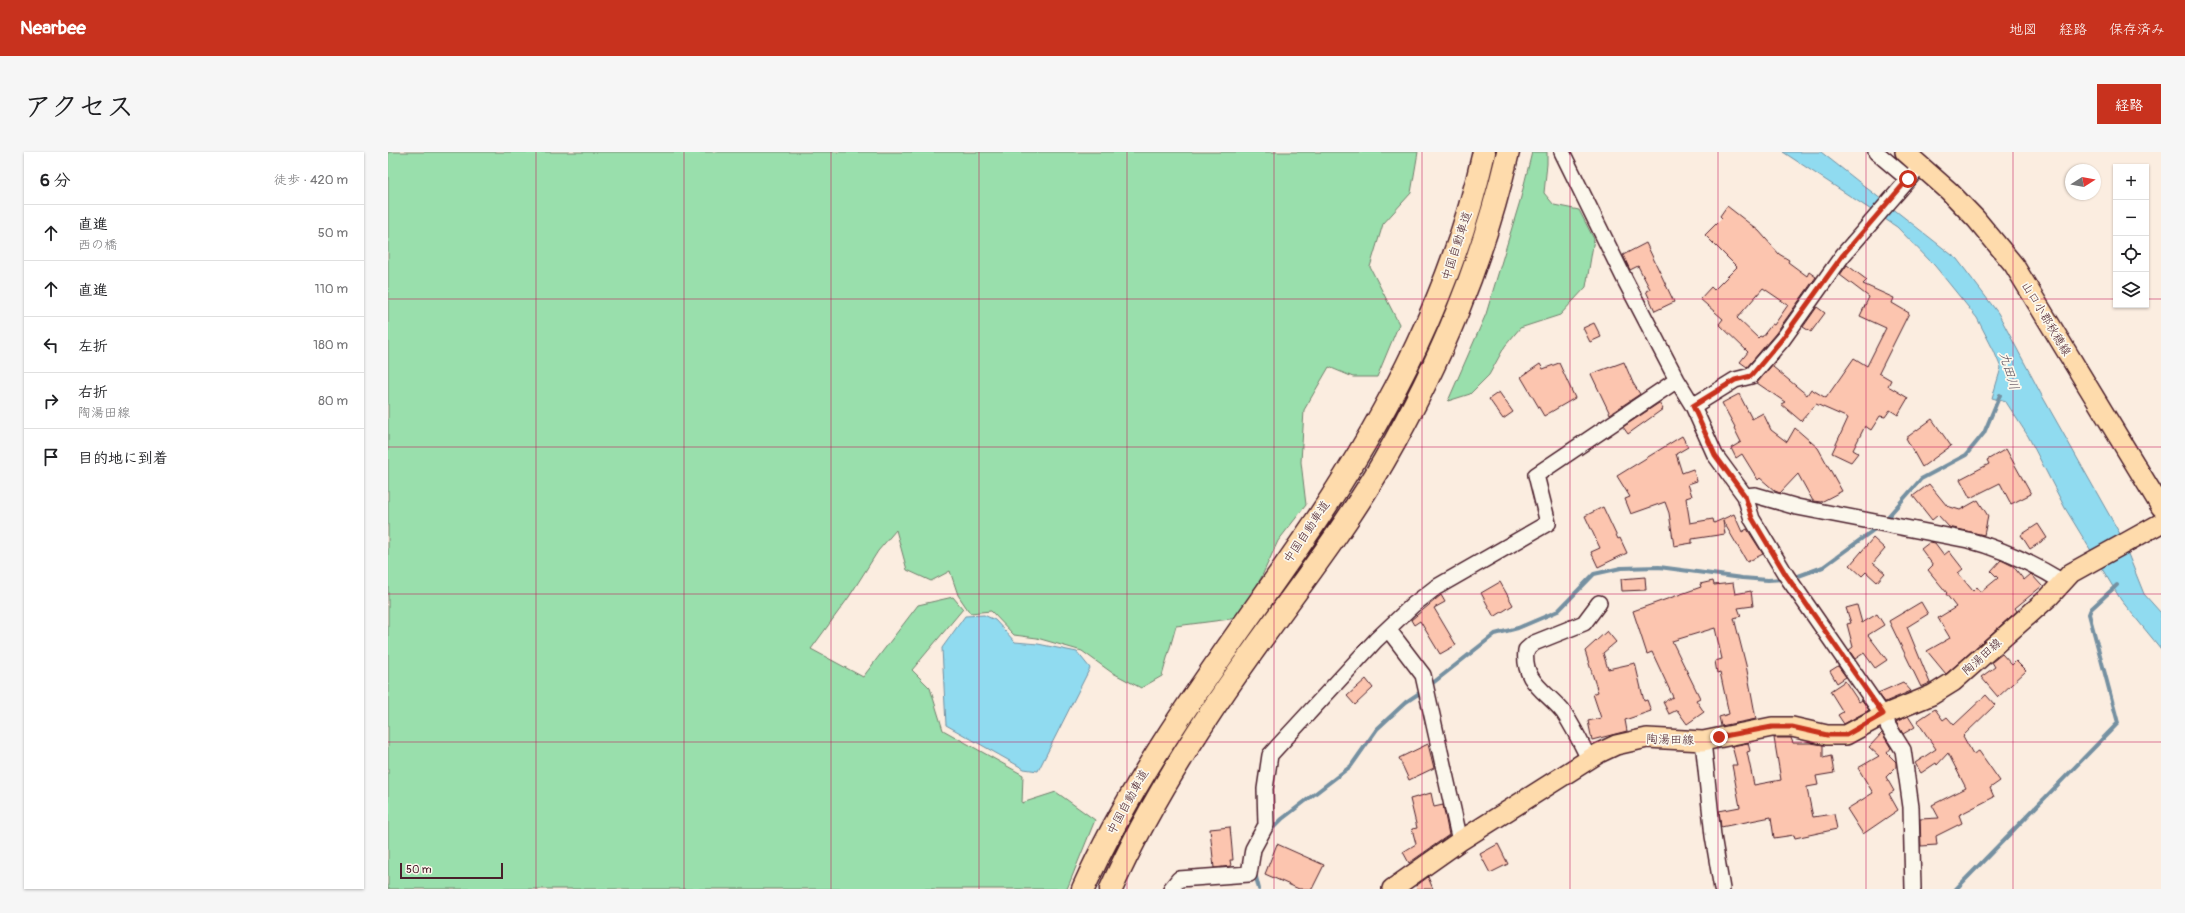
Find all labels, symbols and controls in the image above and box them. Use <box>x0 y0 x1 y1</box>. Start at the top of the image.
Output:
text: Nearbee <box>20 16 86 40</box>
text: 地図 <box>2009 21 2037 38</box>
text: 経路 <box>2059 21 2087 38</box>
text: 保存済み <box>2109 21 2165 38</box>
button: 経路 <box>2097 84 2161 124</box>
text: アクセス <box>24 90 134 125</box>
north arrow <box>2065 164 2101 200</box>
map controls <box>2113 164 2149 308</box>
button: + <box>2113 164 2149 200</box>
text: 6 分 <box>40 170 71 191</box>
route start <box>1899 170 1917 188</box>
text: 徒歩 · 420 m <box>274 172 348 188</box>
button: − <box>2113 200 2149 236</box>
street label: 中国自動車道 <box>1439 209 1475 283</box>
text: 直進 <box>78 215 108 234</box>
icon: ahead <box>40 222 62 244</box>
text: 50 m <box>318 225 348 241</box>
button: locate <box>2113 236 2149 272</box>
text: 西の橋 <box>78 237 117 253</box>
button: layers <box>2113 272 2149 308</box>
icon: ahead <box>40 278 62 300</box>
street label: 山口小郡秋穂線 <box>2018 279 2074 359</box>
text: 直進 <box>78 281 108 300</box>
text: 110 m <box>315 281 348 297</box>
icon: left <box>40 334 62 356</box>
text: 左折 <box>78 337 108 356</box>
text: 180 m <box>313 337 348 353</box>
water label: 九田川 <box>1996 350 2022 392</box>
text: 右折 <box>78 383 108 402</box>
icon: right <box>40 390 62 412</box>
text: 80 m <box>318 393 348 409</box>
text: 陶湯田線 <box>78 405 130 421</box>
icon: arrive <box>40 446 62 468</box>
text: 目的地に到着 <box>78 449 168 468</box>
street label: 中国自動車道 <box>1281 498 1333 566</box>
street label: 陶湯田線 <box>1959 635 2005 679</box>
route end <box>1710 728 1728 746</box>
street label: 陶湯田線 <box>1646 732 1694 748</box>
street label: 中国自動車道 <box>1104 767 1152 837</box>
scale bar <box>400 861 503 880</box>
text: 50 m <box>406 863 432 876</box>

